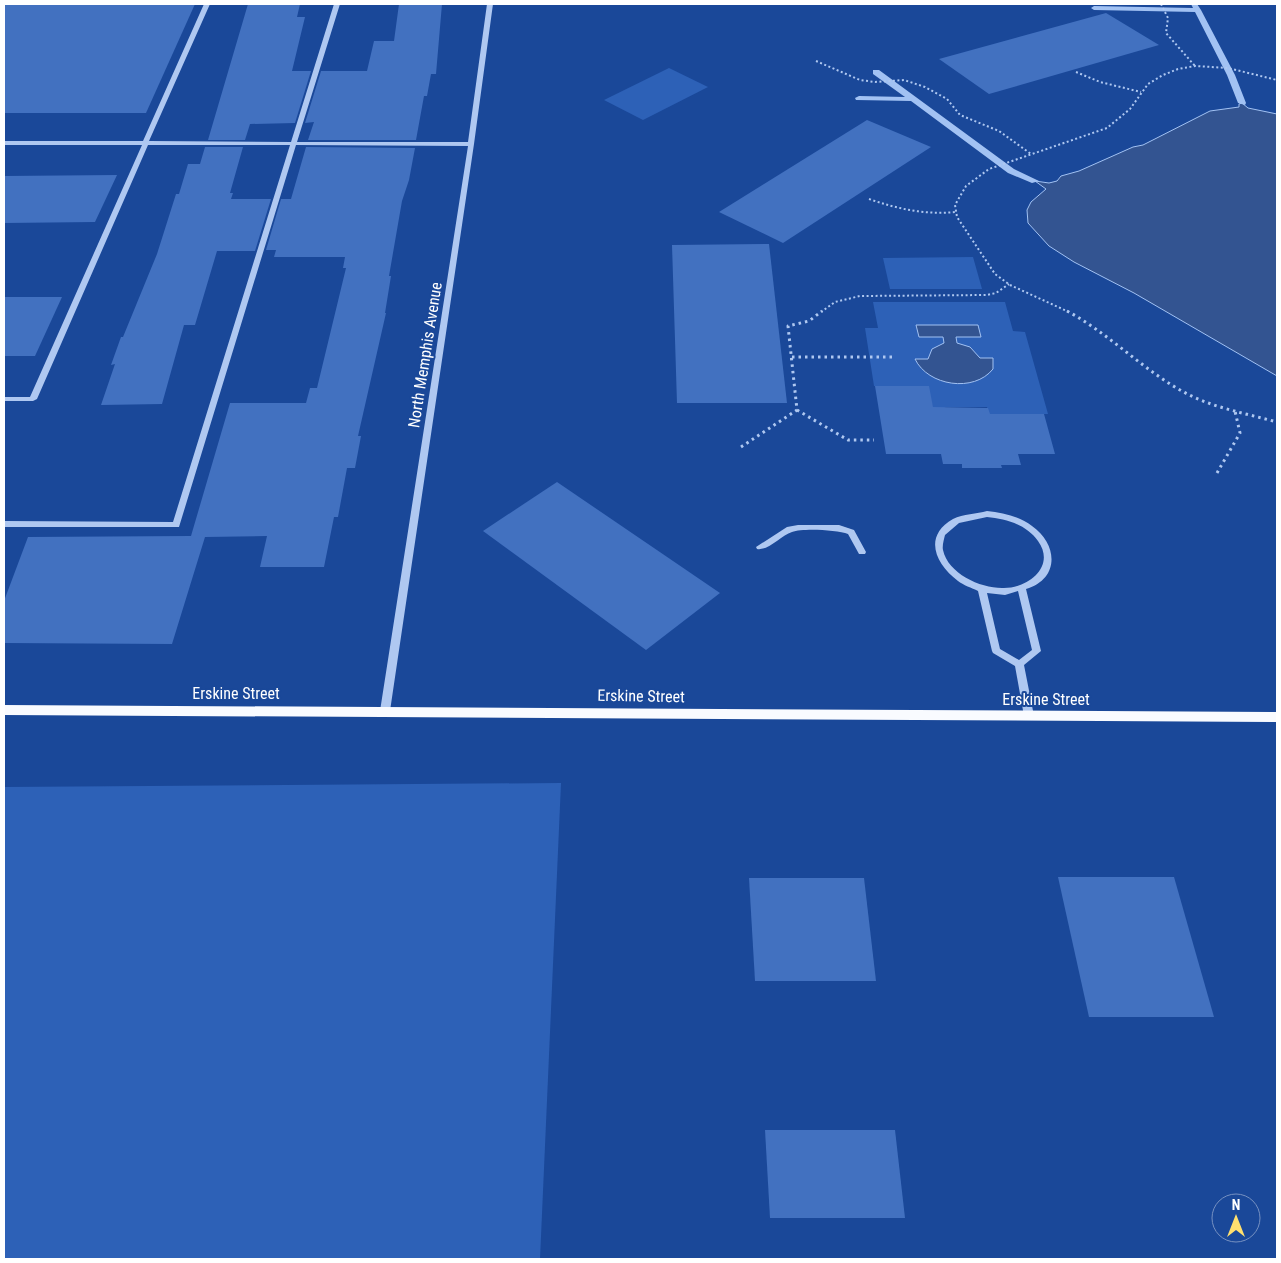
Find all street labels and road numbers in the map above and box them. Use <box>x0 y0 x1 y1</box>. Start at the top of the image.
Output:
street label: North Memphis Avenue <box>404 281 446 429</box>
street label: Erskine Street <box>192 684 280 703</box>
street label: Erskine Street <box>597 686 685 706</box>
street label: Erskine Street <box>1002 690 1090 709</box>

